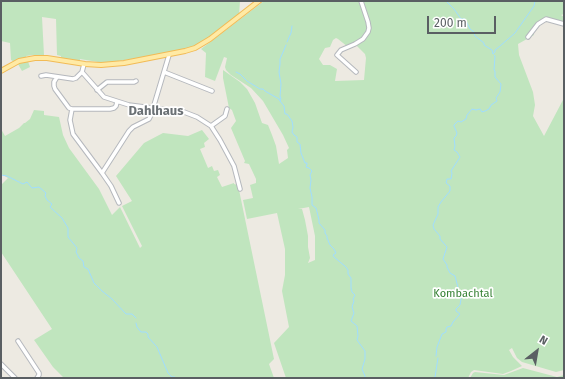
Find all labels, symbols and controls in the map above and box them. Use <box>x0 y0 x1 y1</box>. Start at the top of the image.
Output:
scale bar <box>429 8 498 34</box>
text: 200 m <box>434 16 467 30</box>
district label: Dahlhaus <box>128 103 184 119</box>
park label: Kombachtal <box>433 287 493 301</box>
north arrow <box>517 331 557 371</box>
text: N <box>537 333 550 348</box>

